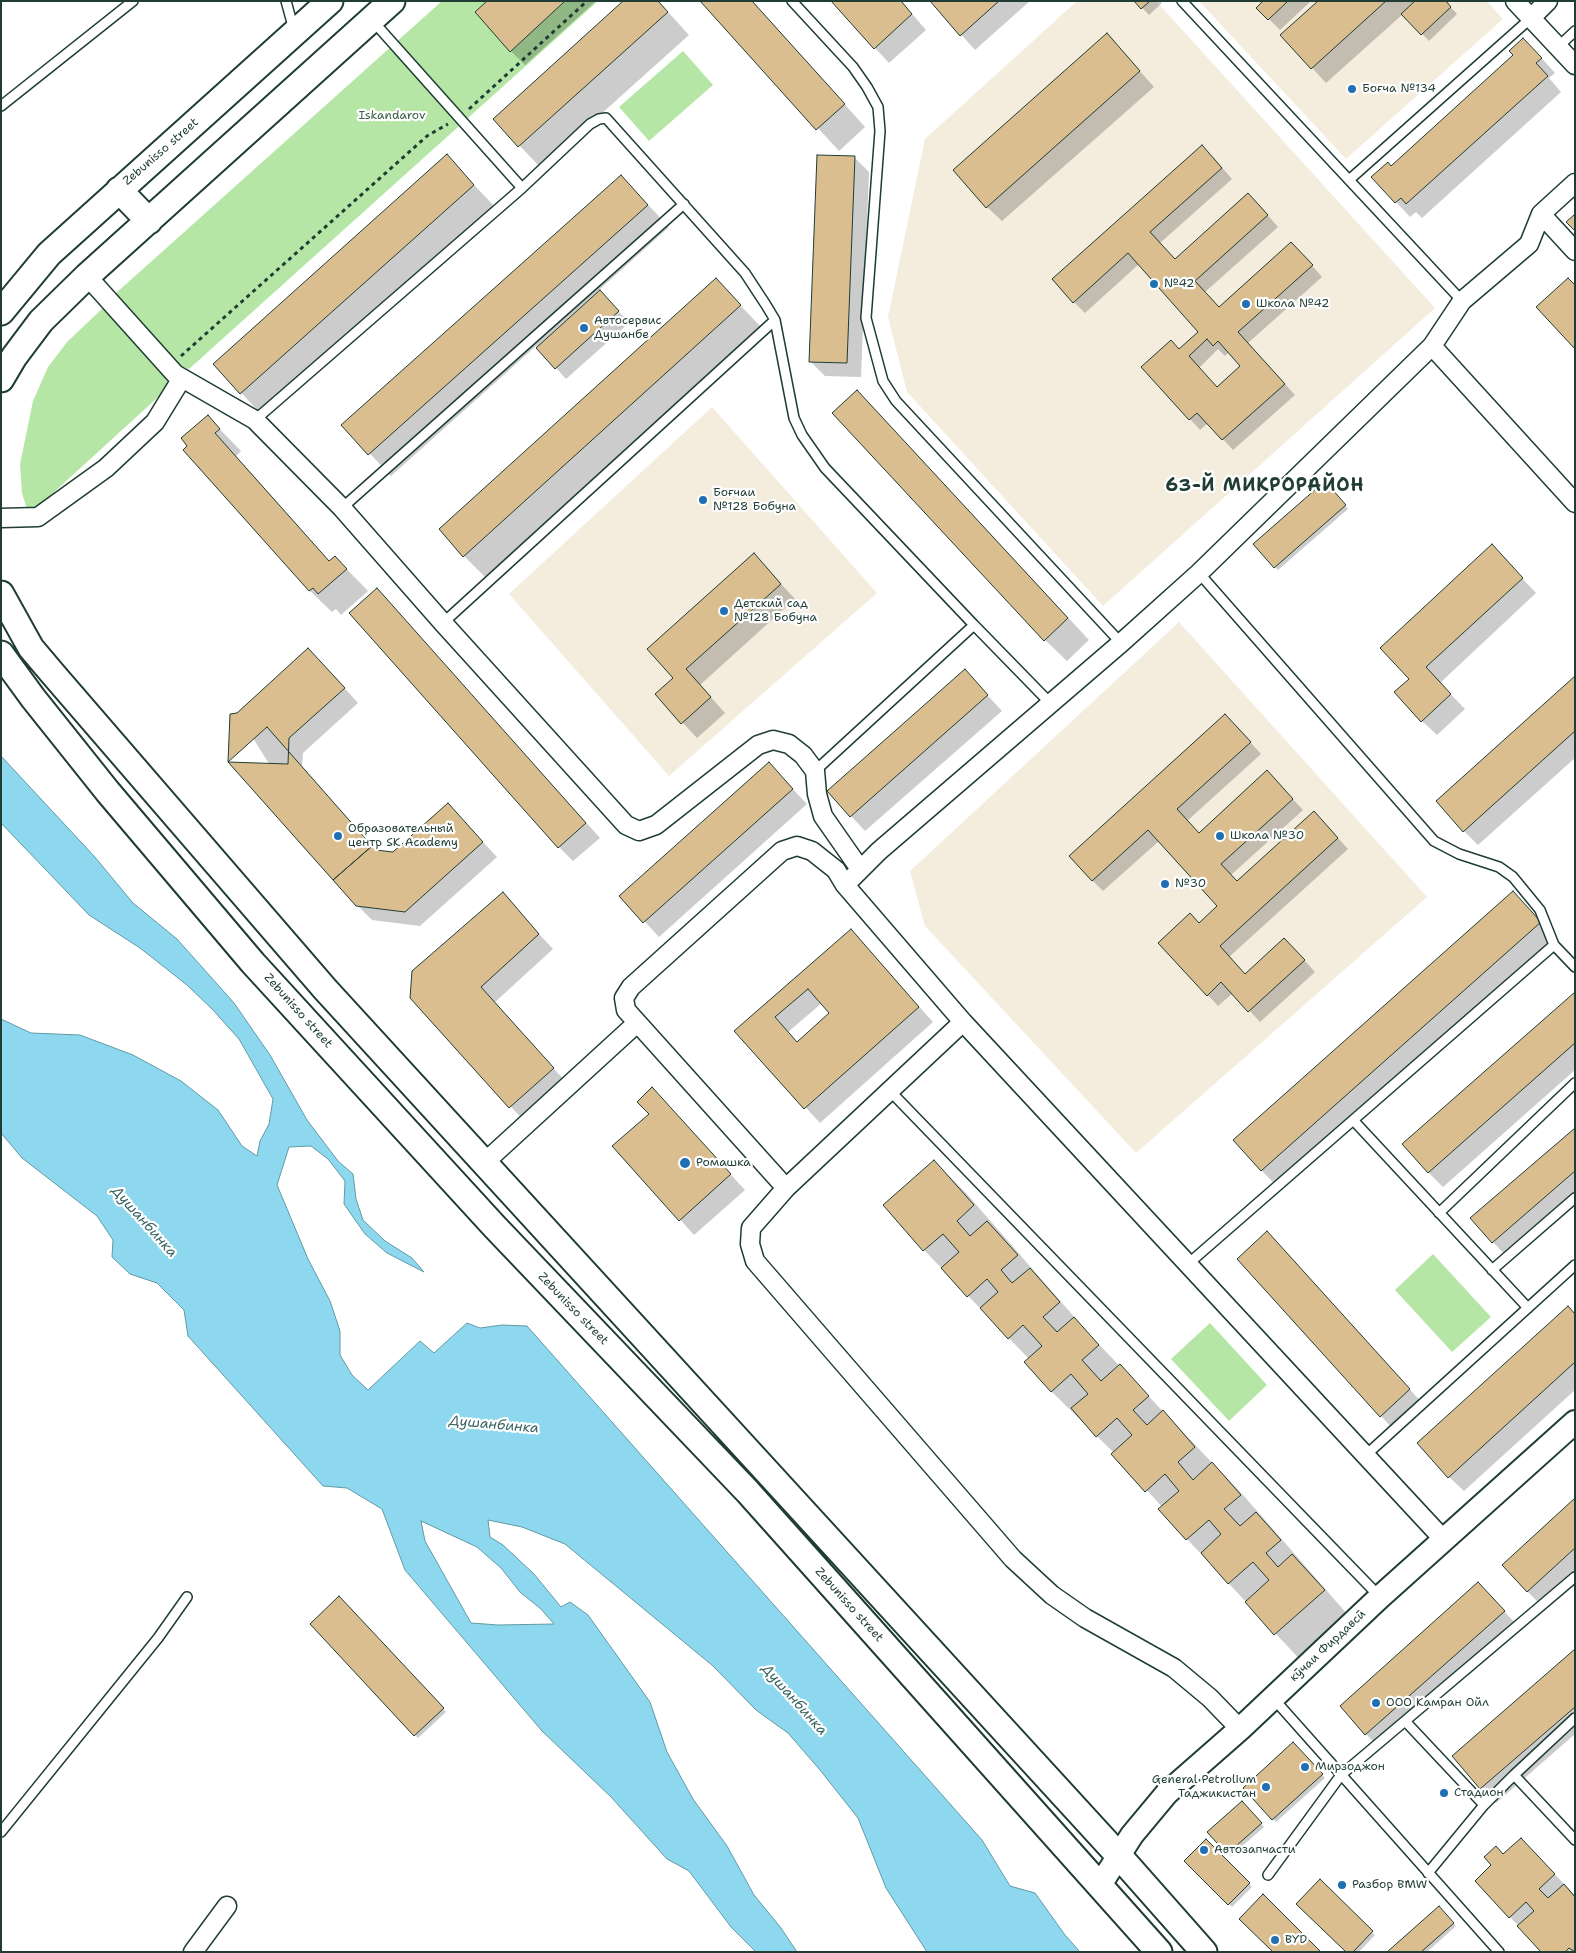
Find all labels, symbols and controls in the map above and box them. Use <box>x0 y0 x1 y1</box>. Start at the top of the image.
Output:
place label: Боғча №134 <box>1362 82 1436 96</box>
marker: Боғча №134 <box>1346 83 1358 95</box>
park label: Iskandarov <box>358 109 426 123</box>
street label: Zebunisso street <box>120 115 202 189</box>
place label: №42 <box>1164 277 1194 291</box>
marker: №42 <box>1148 278 1160 290</box>
place label: Школа №42 <box>1256 297 1329 311</box>
marker: Школа №42 <box>1240 298 1252 310</box>
place label: Автосервис Душанбе <box>594 314 662 342</box>
marker: Автосервис Душанбе <box>578 322 590 334</box>
district label: 63-Й МИКРОРАЙОН <box>1164 475 1366 497</box>
place label: Боғчаи №128 Бобуна <box>713 486 796 514</box>
marker: Боғчаи №128 Бобуна <box>697 494 709 506</box>
place label: Детский сад №128 Бобуна <box>734 597 817 625</box>
marker: Детский сад №128 Бобуна <box>718 605 730 617</box>
place label: Образовательный центр SK Academy <box>348 822 458 850</box>
place label: Школа №30 <box>1230 829 1304 843</box>
marker: Образовательный центр SK Academy <box>332 830 344 842</box>
marker: Школа №30 <box>1214 830 1226 842</box>
place label: №30 <box>1175 877 1206 891</box>
marker: №30 <box>1159 878 1171 890</box>
street label: Zebunisso street <box>261 971 335 1051</box>
marker: Ромашка <box>678 1156 692 1170</box>
place label: Ромашка <box>696 1156 751 1170</box>
water label: Душанбинка <box>108 1183 180 1261</box>
street label: Zebunisso street <box>535 1270 611 1348</box>
water label: Душанбинка <box>448 1413 540 1437</box>
street label: Zebunisso street <box>812 1565 886 1645</box>
street label: кӯчаи Фирдавсӣ <box>1287 1607 1369 1685</box>
water label: Душанбинка <box>758 1661 830 1739</box>
place label: ООО Камран Ойл <box>1386 1696 1489 1710</box>
marker: ООО Камран Ойл <box>1370 1697 1382 1709</box>
place label: Мирзоджон <box>1315 1760 1385 1774</box>
marker: Мирзоджон <box>1299 1761 1311 1773</box>
place label: General Petrolium Таджикистан <box>1152 1773 1256 1801</box>
marker: General Petrolium Таджикистан <box>1260 1781 1272 1793</box>
place label: Стадион <box>1454 1786 1504 1800</box>
marker: Стадион <box>1438 1787 1450 1799</box>
place label: Автозапчасти <box>1214 1843 1295 1857</box>
marker: Автозапчасти <box>1198 1844 1210 1856</box>
place label: Разбор BMW <box>1352 1878 1427 1892</box>
marker: Разбор BMW <box>1336 1879 1348 1891</box>
place label: BYD <box>1285 1933 1307 1947</box>
marker: BYD <box>1269 1934 1281 1946</box>

